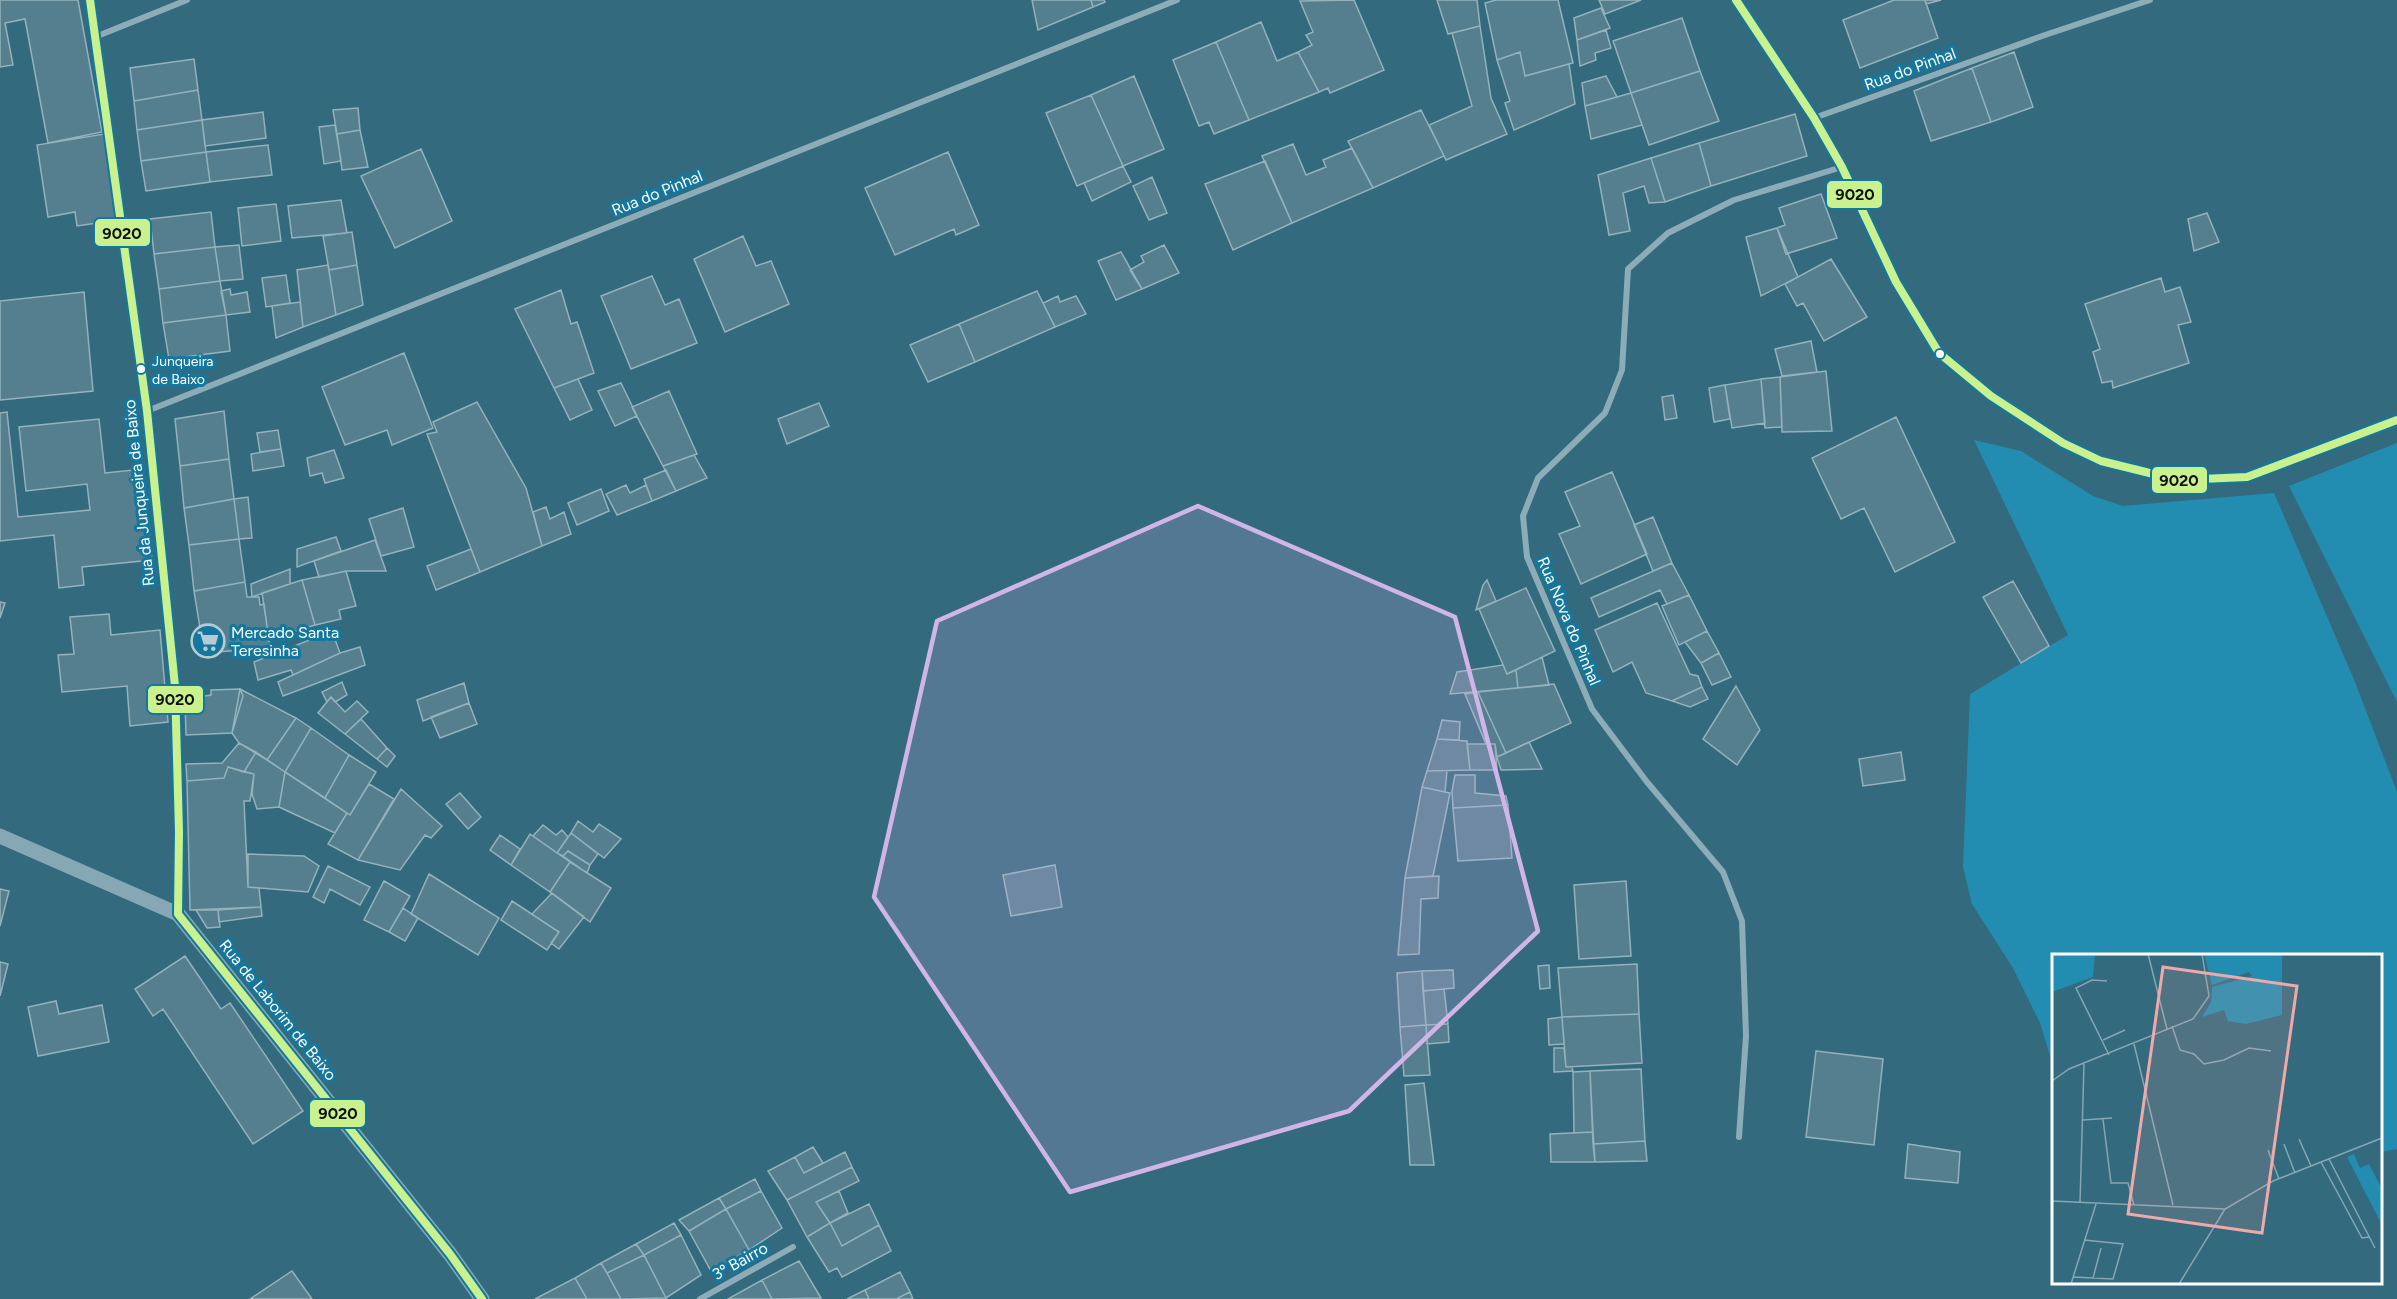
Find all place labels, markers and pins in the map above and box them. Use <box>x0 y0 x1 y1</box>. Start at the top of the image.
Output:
unlabelled marker <box>1934 348 1946 360</box>
place label: Junqueira de Baixo <box>152 353 214 388</box>
marker: Junqueira de Baixo <box>135 363 147 375</box>
supermarket icon: Mercado Santa Teresinha <box>190 623 226 659</box>
place label: Mercado Santa Teresinha <box>231 623 339 660</box>

